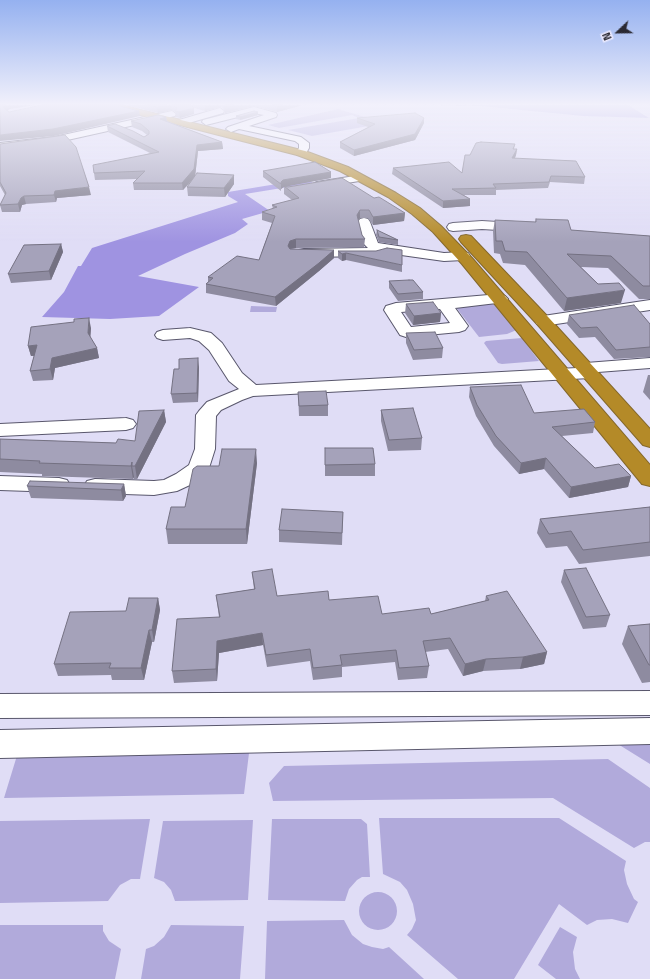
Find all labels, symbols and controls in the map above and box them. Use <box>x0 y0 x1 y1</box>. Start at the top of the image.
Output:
north arrow <box>598 12 638 52</box>
text: N <box>598 30 616 43</box>

